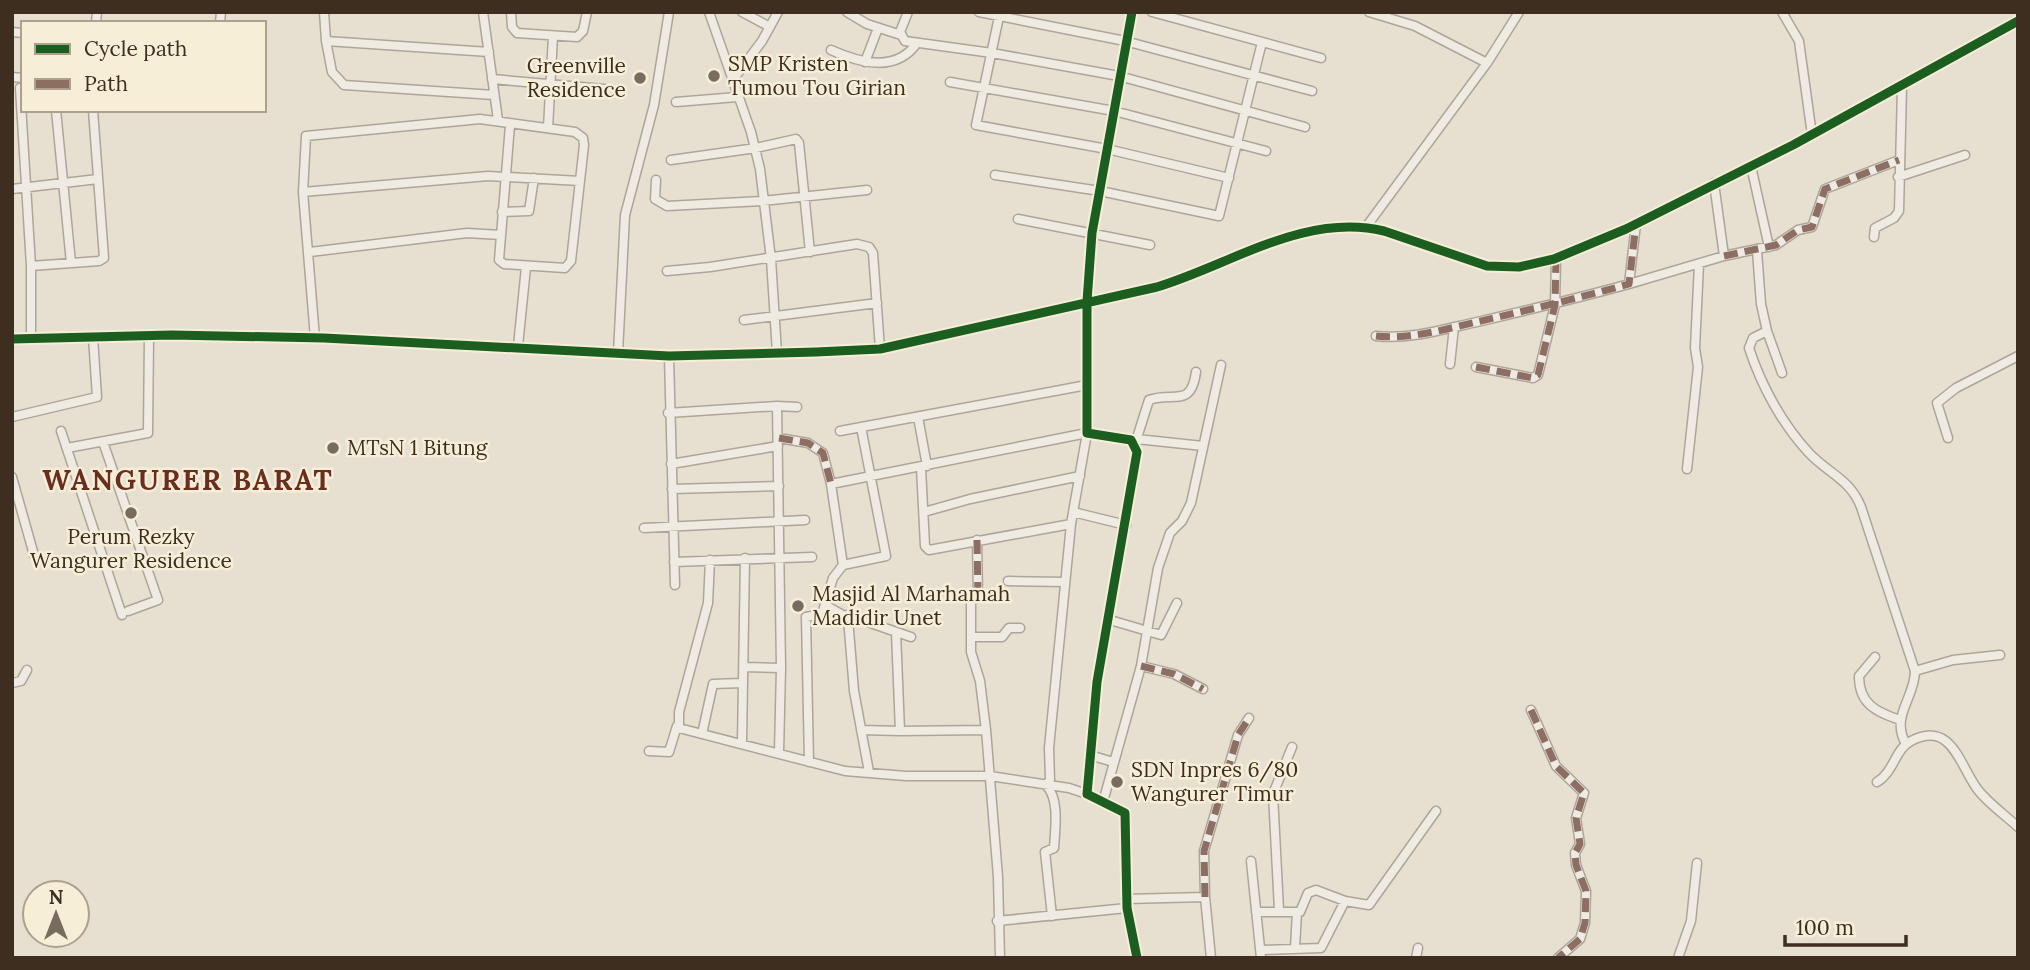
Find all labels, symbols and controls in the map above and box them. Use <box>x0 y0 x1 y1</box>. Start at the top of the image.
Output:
legend <box>21 21 266 112</box>
text: Cycle path <box>84 35 187 62</box>
place label: SMP Kristen Tumou Tou Girian <box>728 50 906 101</box>
place label: Greenville Residence <box>527 52 626 103</box>
marker: SMP Kristen Tumou Tou Girian <box>706 68 722 84</box>
text: Path <box>84 70 128 97</box>
marker: Greenville Residence <box>632 70 648 86</box>
place label: MTsN 1 Bitung <box>347 434 488 461</box>
marker: MTsN 1 Bitung <box>325 440 341 456</box>
district label: WANGURER BARAT <box>42 462 334 498</box>
marker: Perum Rezky Wangurer Residence <box>123 505 139 521</box>
place label: Perum Rezky Wangurer Residence <box>30 523 232 574</box>
place label: Masjid Al Marhamah Madidir Unet <box>812 580 1010 631</box>
marker: Masjid Al Marhamah Madidir Unet <box>790 598 806 614</box>
place label: SDN Inpres 6/80 Wangurer Timur <box>1131 756 1298 807</box>
marker: SDN Inpres 6/80 Wangurer Timur <box>1109 774 1125 790</box>
north arrow <box>21 879 91 949</box>
text: N <box>49 885 64 909</box>
scale bar <box>1785 904 1906 948</box>
text: 100 m <box>1796 914 1854 941</box>

